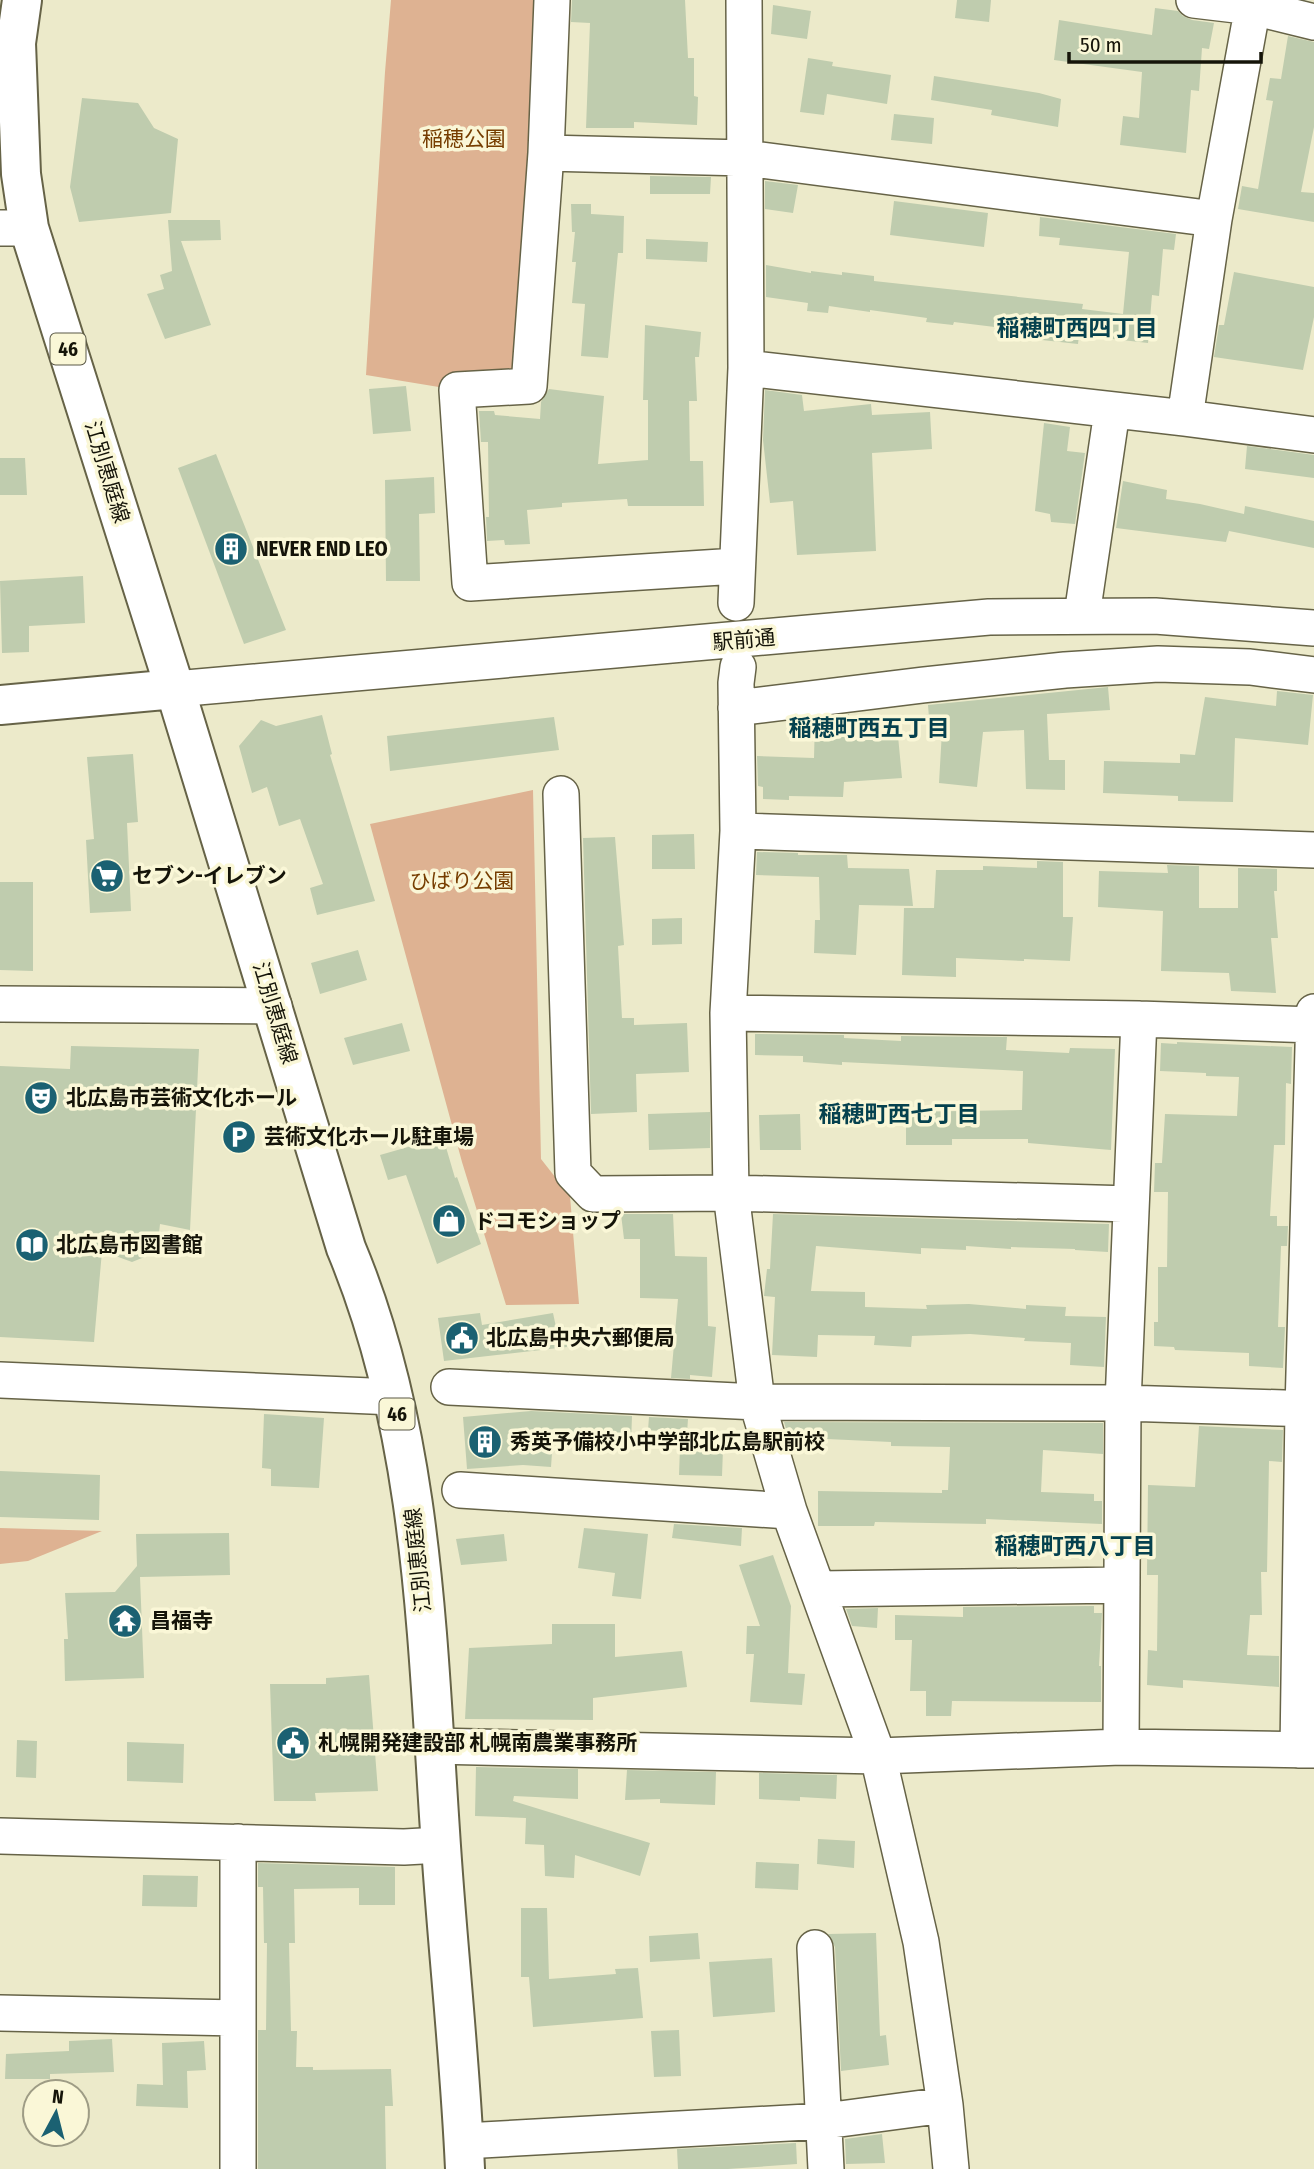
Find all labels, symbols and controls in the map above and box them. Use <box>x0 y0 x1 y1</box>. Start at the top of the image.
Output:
scale bar <box>1069 21 1262 65</box>
text: 50 m <box>1080 32 1122 58</box>
park label: 稲穂公園 <box>422 126 506 152</box>
district label: 稲穂町西四丁目 <box>997 314 1158 342</box>
road number: 46 <box>50 334 86 364</box>
street label: 江別恵庭線 <box>79 418 135 526</box>
building icon: NEVER END LEO <box>212 530 250 568</box>
place label: NEVER END LEO <box>256 536 388 562</box>
street label: 駅前通 <box>711 624 777 656</box>
district label: 稲穂町西五丁目 <box>789 714 950 742</box>
supermarket icon: セブン-イレブン <box>88 857 126 895</box>
place label: セブン-イレブン <box>132 863 287 889</box>
park label: ひばり公園 <box>410 868 515 894</box>
street label: 江別恵庭線 <box>247 959 303 1067</box>
theatre icon: 北広島市芸術文化ホール <box>22 1079 60 1117</box>
place label: 北広島市芸術文化ホール <box>66 1085 297 1111</box>
district label: 稲穂町西七丁目 <box>819 1100 980 1128</box>
parking icon: 芸術文化ホール駐車場 <box>220 1118 258 1156</box>
place label: 芸術文化ホール駐車場 <box>264 1124 474 1150</box>
shop icon: ドコモショップ <box>430 1202 468 1240</box>
place label: ドコモショップ <box>474 1208 621 1234</box>
library icon: 北広島市図書館 <box>13 1226 51 1264</box>
place label: 北広島市図書館 <box>56 1232 203 1258</box>
public building icon: 北広島中央六郵便局 <box>443 1319 481 1357</box>
place label: 北広島中央六郵便局 <box>486 1325 675 1351</box>
road number: 46 <box>380 1398 414 1430</box>
building icon: 秀英予備校小中学部北広島駅前校 <box>466 1423 504 1461</box>
place label: 秀英予備校小中学部北広島駅前校 <box>510 1429 825 1455</box>
street label: 江別恵庭線 <box>400 1506 436 1614</box>
district label: 稲穂町西八丁目 <box>995 1532 1156 1560</box>
temple icon: 昌福寺 <box>106 1602 144 1640</box>
place label: 昌福寺 <box>150 1608 213 1634</box>
public building icon: 札幌開発建設部 札幌南農業事務所 <box>274 1724 312 1762</box>
place label: 札幌開発建設部 札幌南農業事務所 <box>318 1730 637 1756</box>
north arrow <box>21 2078 91 2148</box>
text: N <box>51 2085 65 2109</box>

